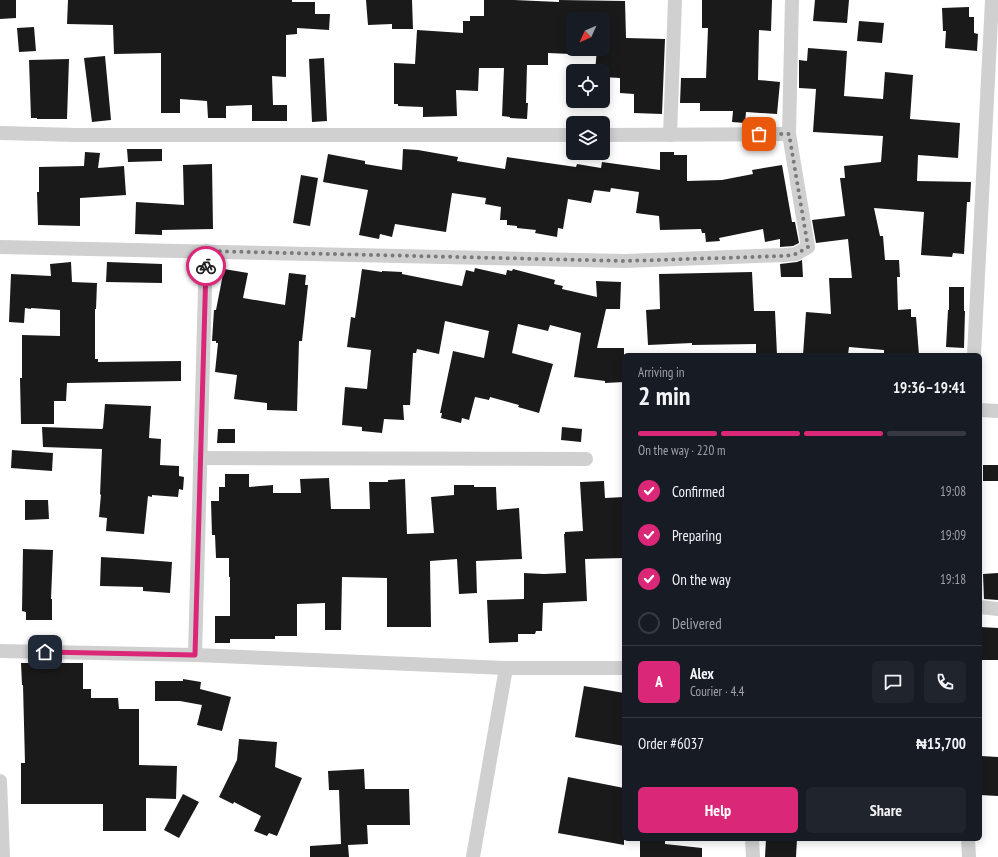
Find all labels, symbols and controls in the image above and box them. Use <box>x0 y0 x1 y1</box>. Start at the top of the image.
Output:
north arrow <box>566 12 610 56</box>
map controls <box>566 12 610 160</box>
button: locate <box>566 64 610 108</box>
button: layers <box>566 116 610 160</box>
pin <box>742 117 776 151</box>
icon: bag <box>748 123 770 145</box>
courier <box>186 246 226 286</box>
icon: bike <box>195 255 217 277</box>
text: Arriving in <box>638 364 685 381</box>
text: 19:36–19:41 <box>893 378 966 397</box>
text: 2 min <box>638 379 691 412</box>
text: On the way · 220 m <box>638 442 725 459</box>
icon: check <box>638 480 660 502</box>
text: Confirmed <box>672 482 725 501</box>
text: 19:08 <box>940 483 966 500</box>
icon: check <box>638 524 660 546</box>
text: Preparing <box>672 526 722 545</box>
text: 19:09 <box>940 527 966 544</box>
icon: check <box>638 568 660 590</box>
text: On the way <box>672 570 731 589</box>
text: 19:18 <box>940 571 966 588</box>
text: Delivered <box>672 614 722 633</box>
pin <box>28 635 62 669</box>
icon: home <box>34 641 56 663</box>
button: chat <box>872 661 914 703</box>
button: phone <box>924 661 966 703</box>
text: Alex <box>690 664 714 683</box>
text: A <box>655 672 663 691</box>
text: Courier · 4.4 <box>690 683 744 700</box>
text: Order #6037 <box>638 734 704 753</box>
text: ₦15,700 <box>916 734 966 753</box>
button: Help <box>638 787 798 833</box>
button: Share <box>806 787 966 833</box>

